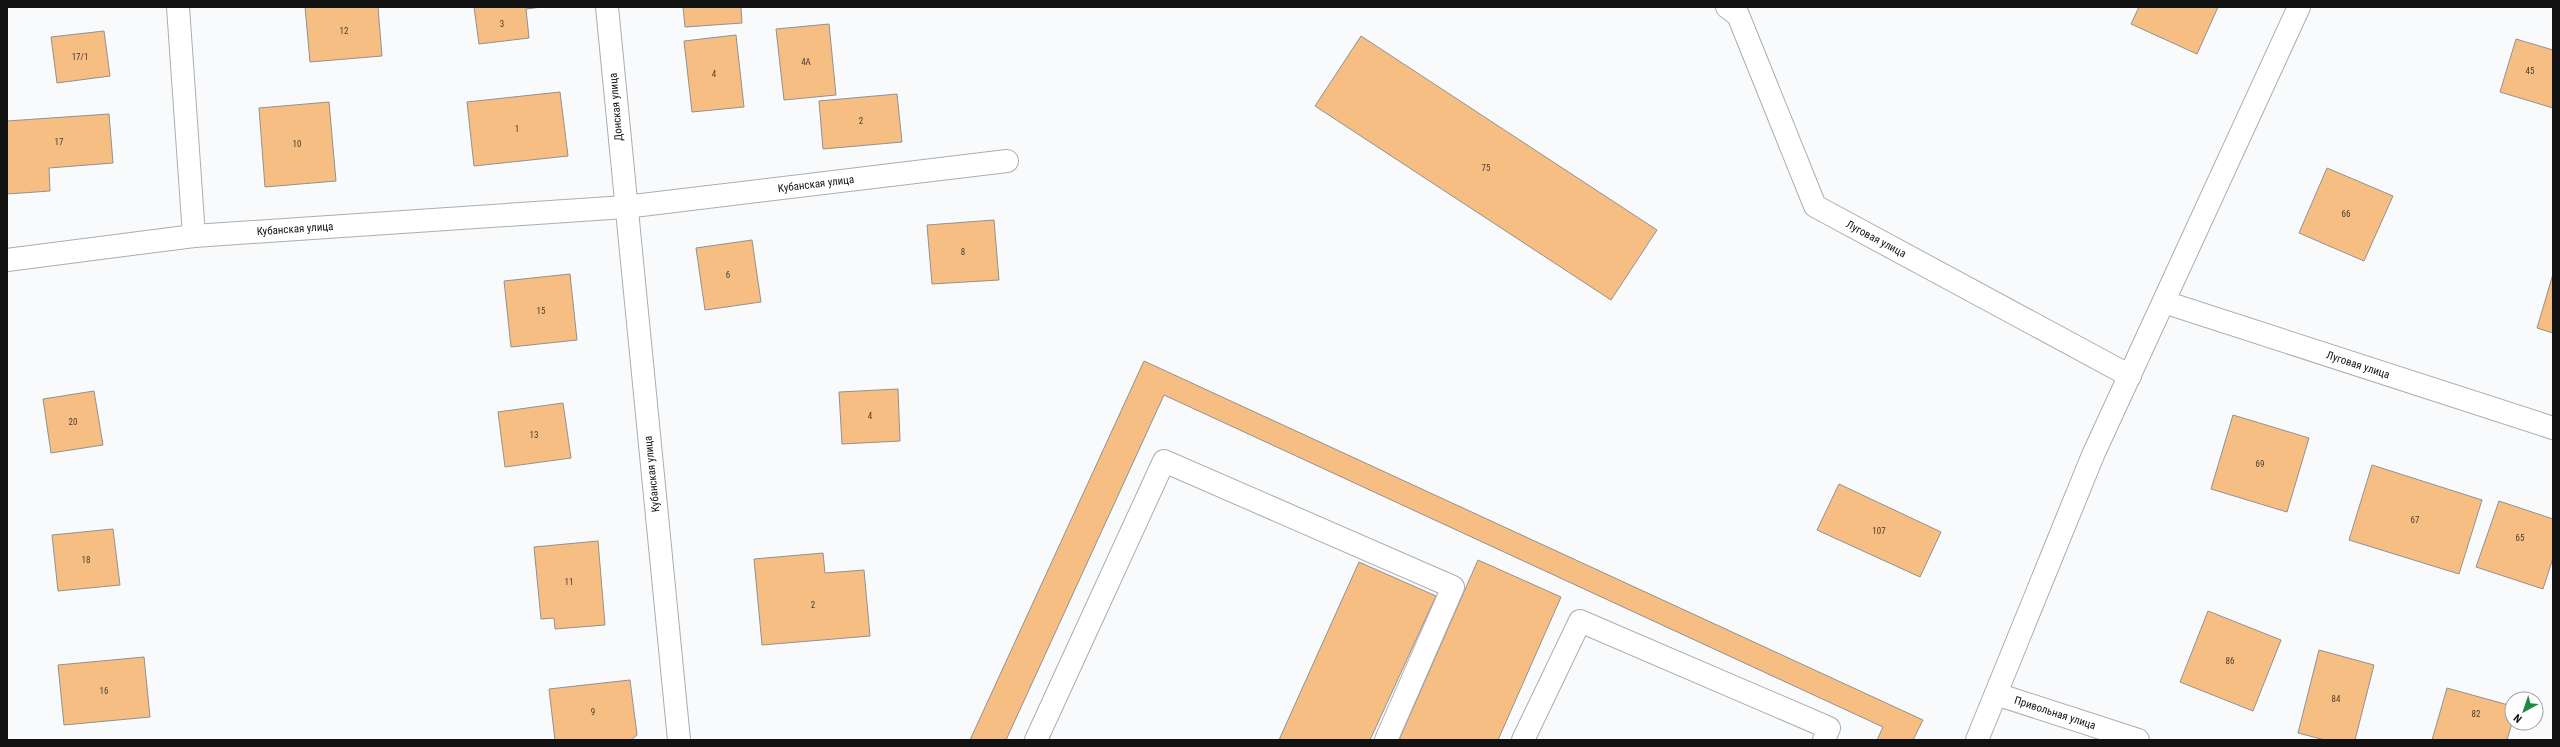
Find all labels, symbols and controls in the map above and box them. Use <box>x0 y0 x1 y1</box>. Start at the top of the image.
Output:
house number: 3 <box>500 19 504 29</box>
house number: 12 <box>340 26 349 36</box>
house number: 17/1 <box>72 52 88 62</box>
house number: 4А <box>801 57 811 67</box>
house number: 45 <box>2526 66 2535 76</box>
house number: 4 <box>712 69 717 79</box>
street label: Донская улица <box>607 72 625 142</box>
house number: 2 <box>859 116 864 126</box>
house number: 1 <box>515 124 519 134</box>
house number: 17 <box>55 137 64 147</box>
house number: 10 <box>293 139 301 149</box>
house number: 75 <box>1482 163 1491 173</box>
street label: Кубанская улица <box>777 173 855 195</box>
house number: 66 <box>2342 209 2350 219</box>
street label: Луговая улица <box>1844 218 1908 260</box>
street label: Кубанская улица <box>256 220 334 238</box>
house number: 8 <box>961 247 965 257</box>
house number: 6 <box>726 270 730 280</box>
house number: 15 <box>537 306 546 316</box>
street label: Луговая улица <box>2325 349 2391 381</box>
house number: 4 <box>868 411 873 421</box>
house number: 20 <box>69 417 77 427</box>
house number: 13 <box>530 430 538 440</box>
street label: Кубанская улица <box>642 435 662 513</box>
house number: 69 <box>2256 459 2264 469</box>
house number: 67 <box>2411 515 2420 525</box>
house number: 107 <box>1872 526 1886 536</box>
house number: 65 <box>2516 533 2525 543</box>
house number: 18 <box>82 555 90 565</box>
house number: 11 <box>565 577 573 587</box>
house number: 2 <box>811 600 816 610</box>
house number: 86 <box>2226 656 2234 666</box>
house number: 16 <box>100 686 108 696</box>
north arrow <box>2504 691 2544 731</box>
street label: Привольная улица <box>2013 694 2097 732</box>
house number: 84 <box>2332 694 2341 704</box>
house number: 9 <box>591 707 595 717</box>
house number: 82 <box>2472 709 2481 719</box>
text: N <box>2511 711 2525 725</box>

